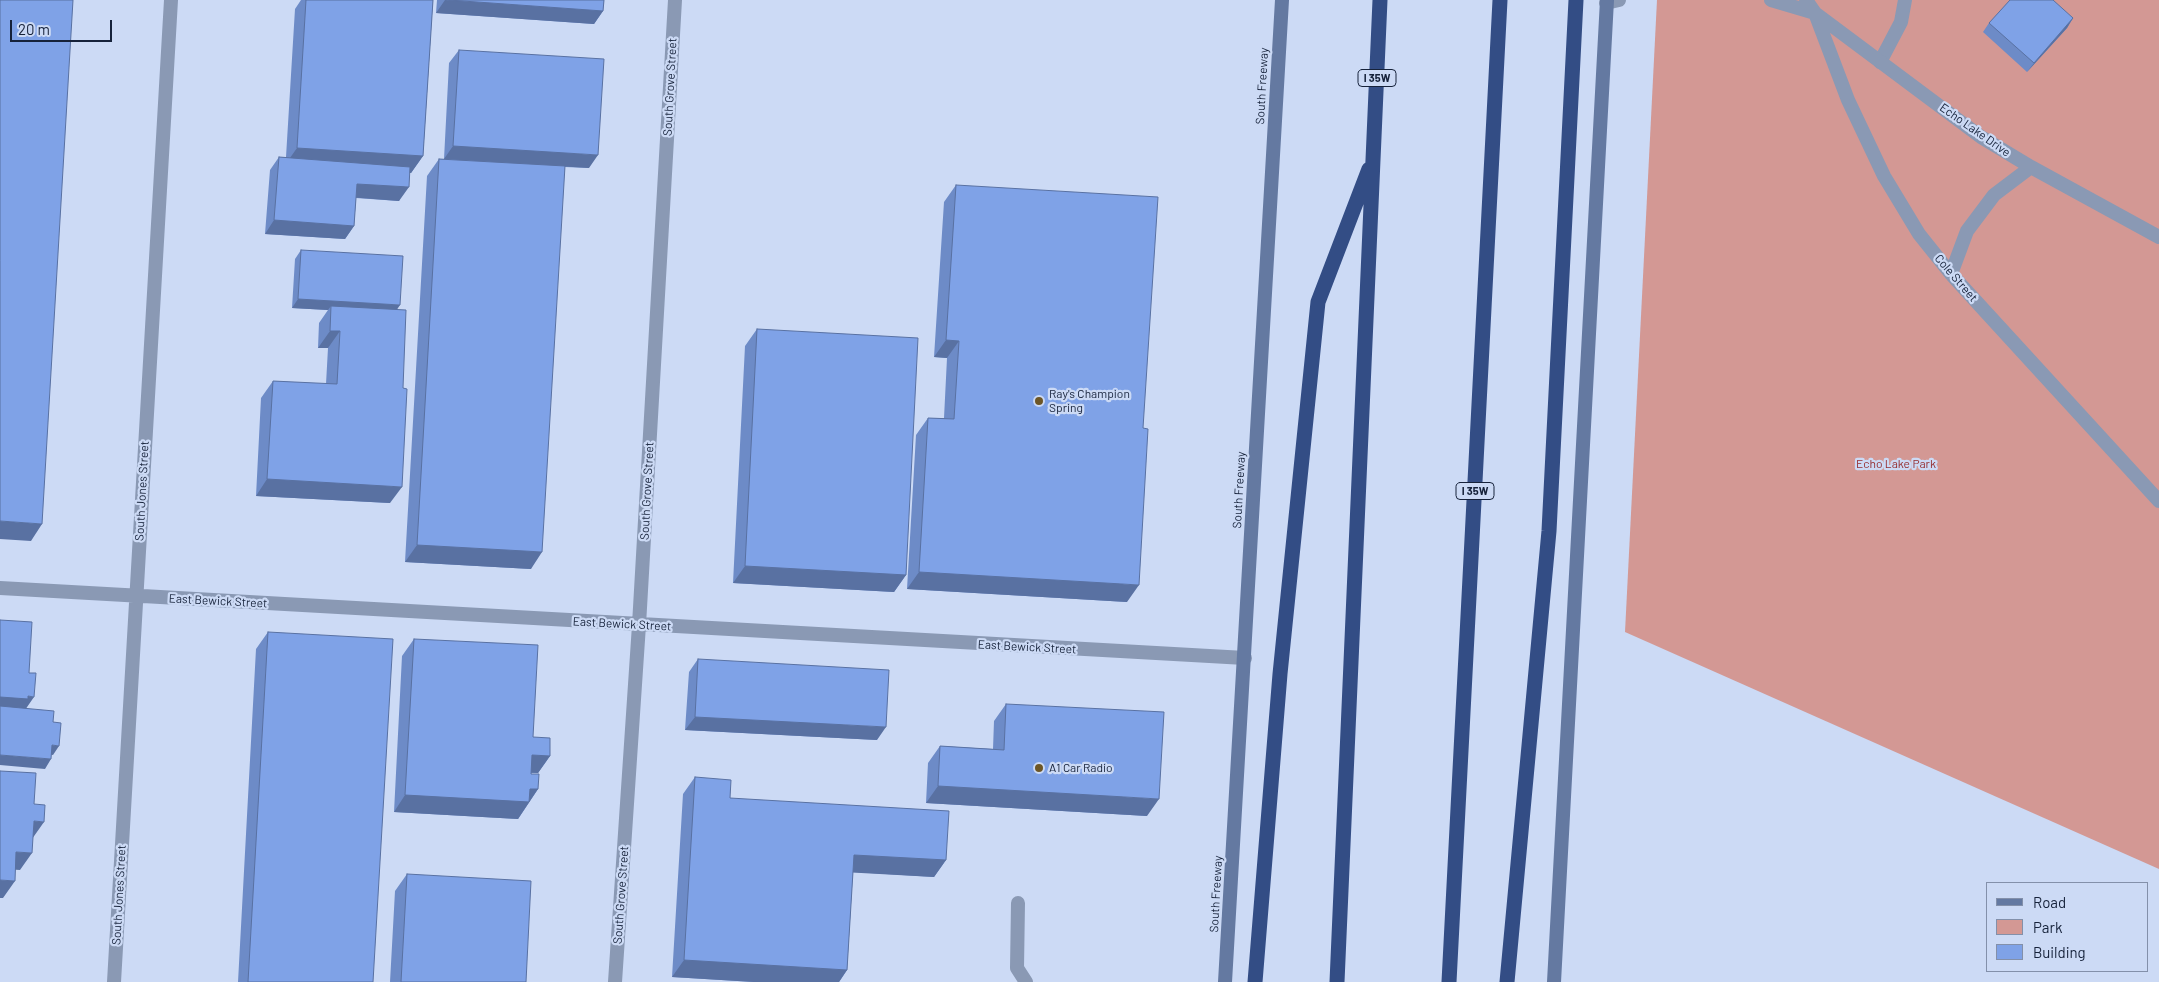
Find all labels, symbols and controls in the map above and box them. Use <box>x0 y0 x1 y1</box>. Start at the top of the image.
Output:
scale bar <box>12 10 115 42</box>
text: 20 m <box>18 20 50 38</box>
street label: South Grove Street <box>660 38 680 136</box>
street label: South Freeway <box>1253 47 1271 125</box>
road number: I 35W <box>1358 70 1396 86</box>
street label: Echo Lake Drive <box>1937 100 2013 160</box>
street label: Cole Street <box>1931 251 1981 305</box>
place label: Ray's Champion Spring <box>1049 387 1130 415</box>
marker: Ray's Champion Spring <box>1033 395 1045 407</box>
street label: South Jones Street <box>132 441 152 541</box>
street label: South Grove Street <box>637 442 657 540</box>
street label: South Freeway <box>1230 451 1248 529</box>
park label: Echo Lake Park <box>1856 457 1936 471</box>
road number: I 35W <box>1456 482 1494 500</box>
street label: East Bewick Street <box>168 591 268 611</box>
street label: East Bewick Street <box>572 614 672 634</box>
street label: East Bewick Street <box>977 637 1077 657</box>
place label: A1 Car Radio <box>1049 761 1113 775</box>
marker: A1 Car Radio <box>1033 762 1045 774</box>
street label: South Jones Street <box>109 845 129 945</box>
street label: South Grove Street <box>610 846 632 944</box>
street label: South Freeway <box>1207 855 1225 933</box>
legend <box>1986 882 2149 972</box>
text: Road <box>2033 893 2066 911</box>
text: Park <box>2033 918 2062 936</box>
text: Building <box>2033 943 2086 961</box>

